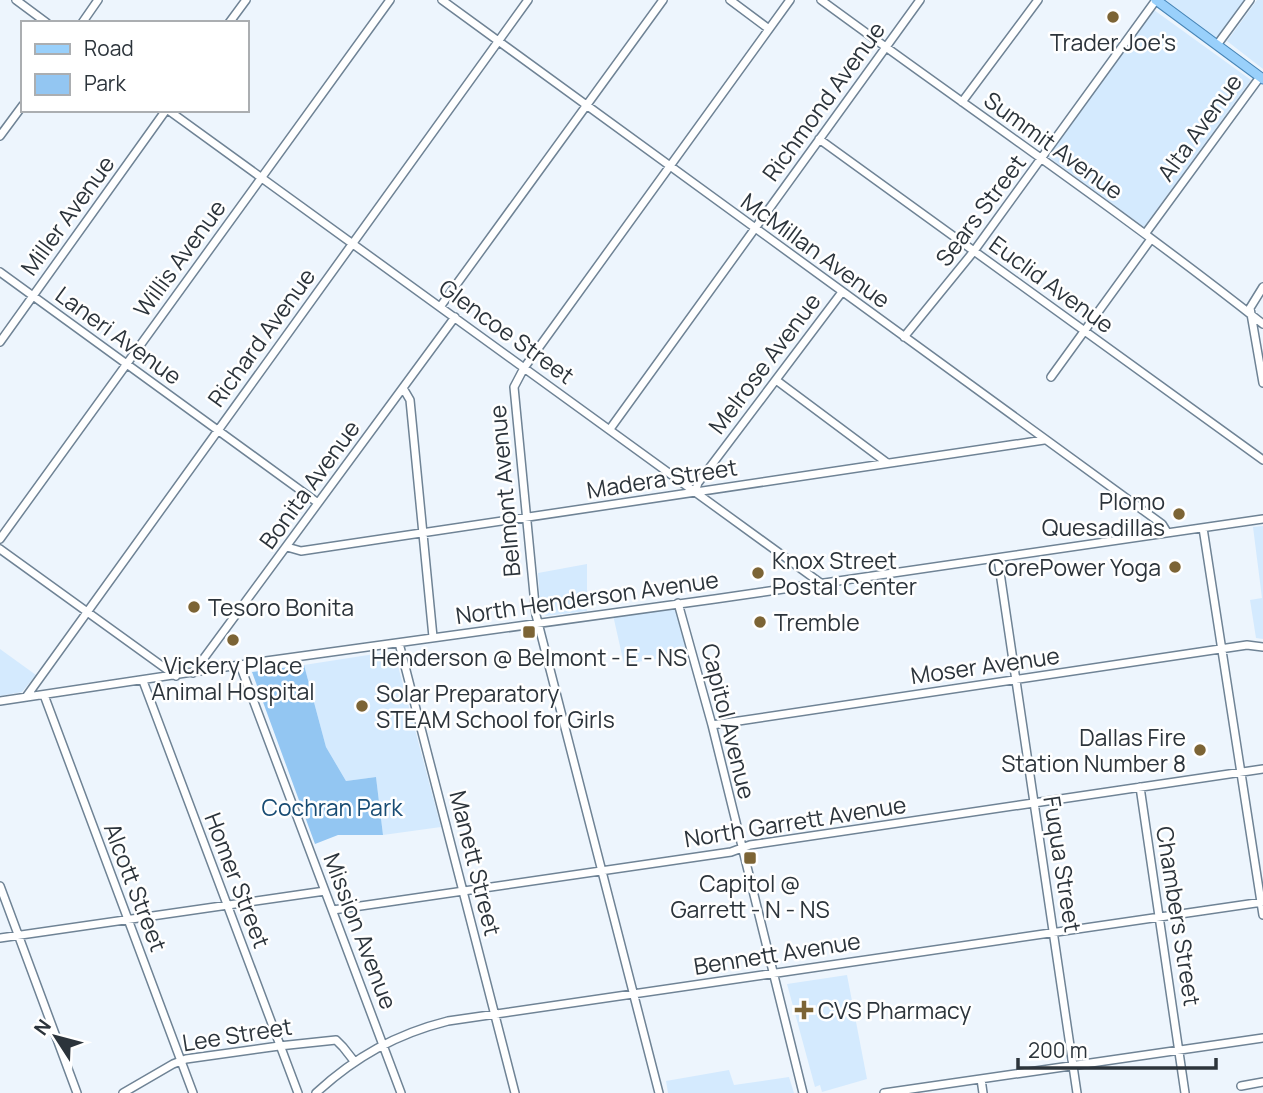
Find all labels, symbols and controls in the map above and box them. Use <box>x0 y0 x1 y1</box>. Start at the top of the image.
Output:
marker: Trader Joe's <box>1105 9 1121 25</box>
street label: Richmond Avenue <box>754 15 892 187</box>
legend <box>21 21 248 112</box>
place label: Trader Joe's <box>1050 26 1176 58</box>
text: Road <box>84 34 134 62</box>
street label: Alta Avenue <box>1149 67 1249 187</box>
text: Park <box>84 69 126 97</box>
street label: Summit Avenue <box>978 84 1130 206</box>
street label: Sears Street <box>927 148 1033 272</box>
street label: Miller Avenue <box>13 149 121 281</box>
street label: McMillan Avenue <box>735 185 897 315</box>
street label: Willis Avenue <box>126 193 232 323</box>
street label: Euclid Avenue <box>983 228 1121 340</box>
street label: Richard Avenue <box>200 261 322 413</box>
street label: Glencoe Street <box>433 271 581 391</box>
street label: Laneri Avenue <box>50 278 188 392</box>
street label: Melrose Avenue <box>701 286 827 440</box>
street label: Belmont Avenue <box>481 404 527 578</box>
street label: Bonita Avenue <box>251 413 367 555</box>
street label: Madera Street <box>584 450 740 506</box>
place label: Plomo Quesadillas <box>1042 485 1165 543</box>
marker: Plomo Quesadillas <box>1171 506 1187 522</box>
place label: Knox Street Postal Center <box>772 544 917 602</box>
place label: CorePower Yoga <box>988 551 1161 583</box>
marker: CorePower Yoga <box>1167 559 1183 575</box>
street label: North Henderson Avenue <box>454 563 720 631</box>
marker: Knox Street Postal Center <box>750 565 766 581</box>
place label: Tesoro Bonita <box>208 591 354 623</box>
marker: Tesoro Bonita <box>186 599 202 615</box>
place label: Tremble <box>774 606 860 638</box>
marker: Tremble <box>752 614 768 630</box>
marker: Henderson @ Belmont - E - NS <box>521 624 537 640</box>
marker: Vickery Place Animal Hospital <box>225 632 241 648</box>
street label: Moser Avenue <box>909 639 1061 691</box>
street label: Capitol Avenue <box>694 640 764 802</box>
place label: Henderson @ Belmont - E - NS <box>371 641 687 673</box>
place label: Vickery Place Animal Hospital <box>151 649 315 707</box>
place label: Solar Preparatory STEAM School for Girls <box>376 677 615 735</box>
marker: Solar Preparatory STEAM School for Girls <box>354 698 370 714</box>
place label: Dallas Fire Station Number 8 <box>1001 721 1186 779</box>
marker: Dallas Fire Station Number 8 <box>1192 742 1208 758</box>
street label: Manett Street <box>443 787 509 939</box>
street label: North Garrett Avenue <box>682 788 908 854</box>
park label: Cochran Park <box>261 791 403 823</box>
street label: Fuqua Street <box>1036 794 1090 934</box>
street label: Homer Street <box>197 808 279 952</box>
street label: Alcott Street <box>97 818 175 956</box>
street label: Chambers Street <box>1149 824 1209 1008</box>
street label: Mission Avenue <box>317 848 405 1014</box>
marker: Capitol @ Garrett - N - NS <box>742 850 758 866</box>
place label: Capitol @ Garrett - N - NS <box>670 867 830 925</box>
street label: Bennett Avenue <box>691 924 863 982</box>
place label: CVS Pharmacy <box>818 994 972 1026</box>
north arrow <box>21 1002 91 1072</box>
marker: CVS Pharmacy <box>796 1002 812 1018</box>
street label: Lee Street <box>180 1010 294 1058</box>
text: N <box>28 1014 57 1040</box>
scale bar <box>1018 1026 1216 1070</box>
text: 200 m <box>1028 1036 1088 1064</box>

